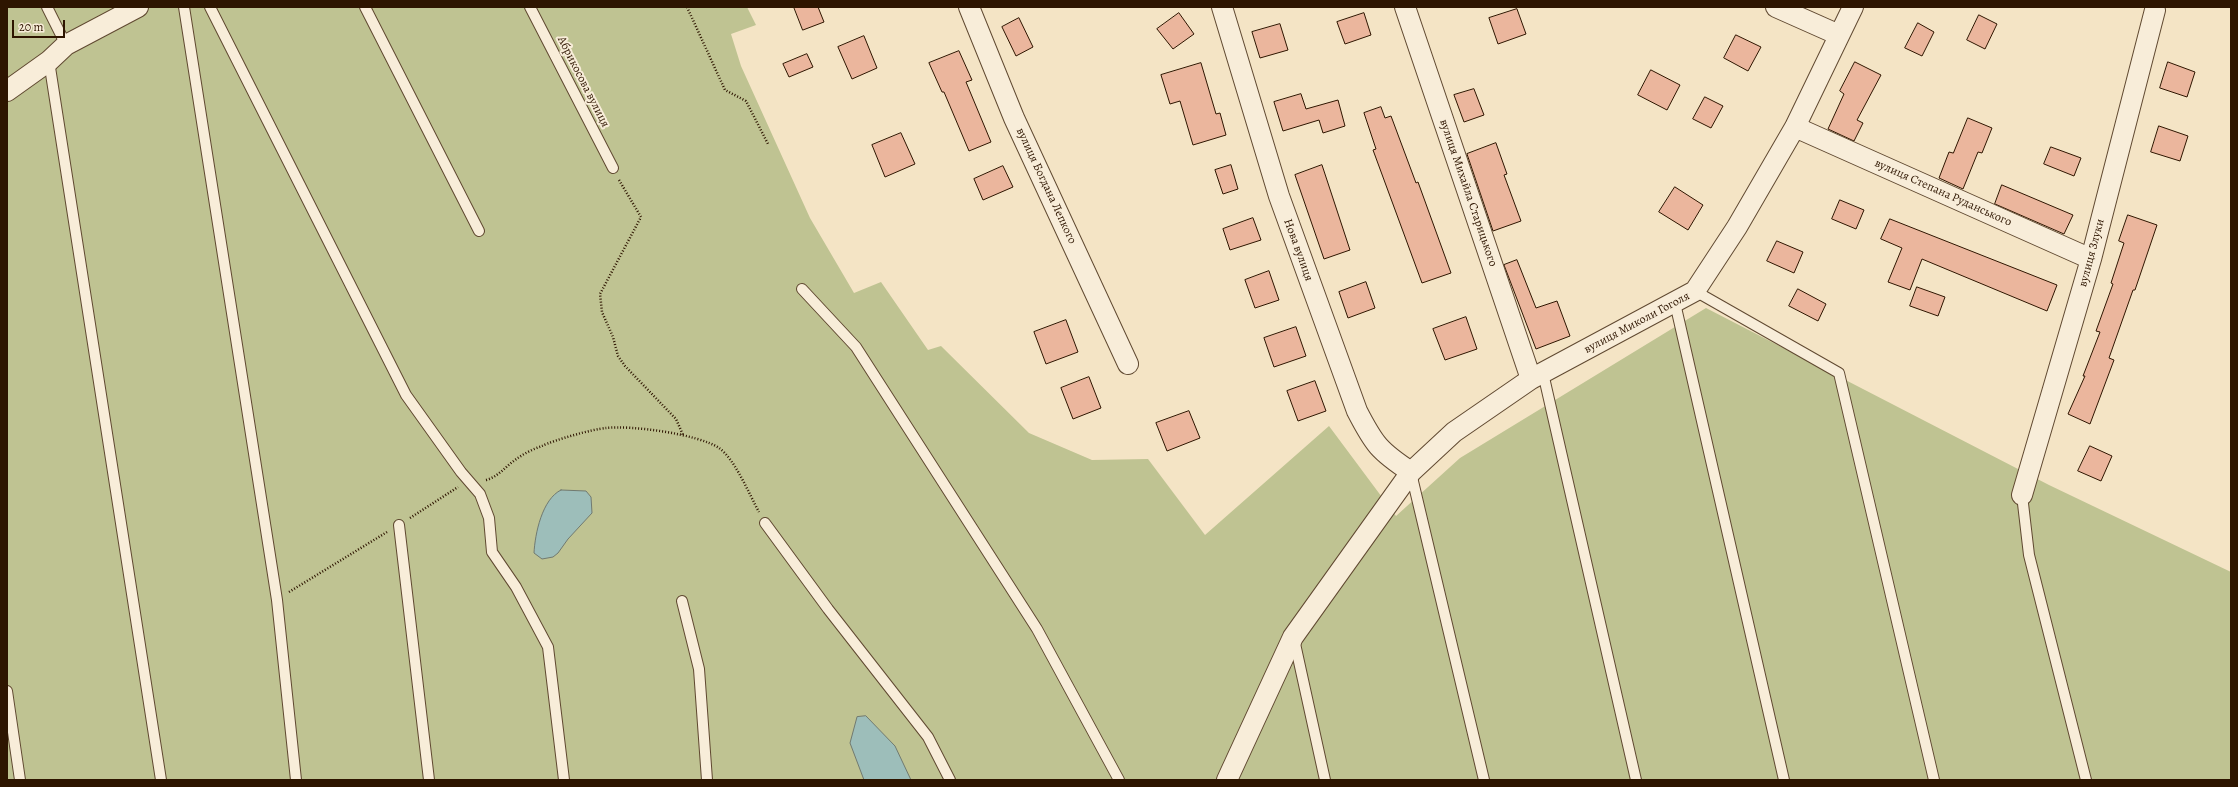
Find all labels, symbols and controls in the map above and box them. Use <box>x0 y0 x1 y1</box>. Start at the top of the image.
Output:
scale bar <box>14 12 67 38</box>
text: 20 m <box>19 19 43 35</box>
street label: Абрикосова вулиця <box>554 34 612 130</box>
street label: вулиця Михайла Старицького <box>1436 117 1500 269</box>
street label: вулиця Богдана Лепкого <box>1013 126 1079 246</box>
street label: вулиця Степана Руданського <box>1872 156 2014 230</box>
street label: Нова вулиця <box>1280 217 1316 283</box>
street label: вулиця Злуки <box>2076 217 2108 289</box>
street label: вулиця Миколи Гоголя <box>1582 289 1692 357</box>

